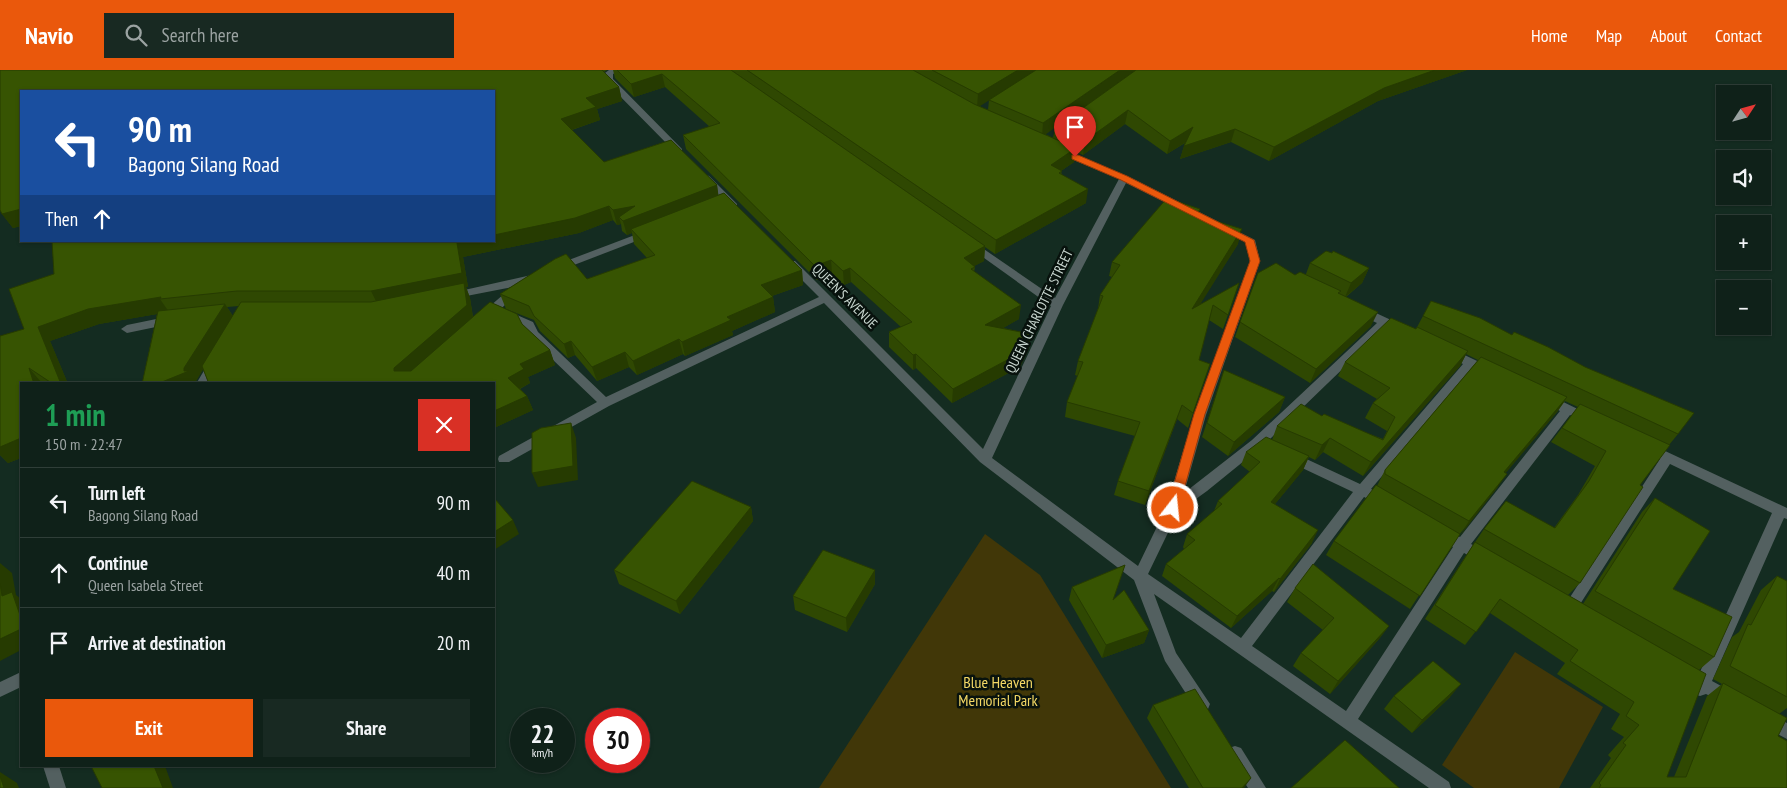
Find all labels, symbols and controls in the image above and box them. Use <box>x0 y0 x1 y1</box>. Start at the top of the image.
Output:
search box <box>104 13 454 58</box>
text: Navio <box>25 20 74 51</box>
icon: search <box>122 21 150 49</box>
text: Search here <box>162 23 239 47</box>
text: Home <box>1531 24 1568 47</box>
text: Map <box>1596 24 1622 47</box>
text: About <box>1650 24 1687 47</box>
text: Contact <box>1715 24 1762 47</box>
north arrow <box>1716 85 1771 140</box>
map controls <box>1716 85 1771 335</box>
text: 90 m <box>128 106 192 152</box>
pin <box>1054 106 1096 157</box>
icon: left <box>45 110 110 175</box>
icon: arrive <box>1061 113 1089 141</box>
text: Bagong Silang Road <box>128 150 279 178</box>
button: sound <box>1716 150 1771 205</box>
icon: ahead <box>88 205 116 233</box>
text: Then <box>45 207 78 231</box>
button: + <box>1716 215 1771 270</box>
street label: QUEEN CHARLOTTE STREET <box>1001 245 1077 376</box>
street label: QUEEN'S AVENUE <box>809 260 881 332</box>
button: − <box>1716 280 1771 335</box>
text: 1 min <box>45 395 106 434</box>
button: close <box>418 399 470 451</box>
text: 150 m · 22:47 <box>45 434 123 454</box>
text: Turn left <box>88 481 145 505</box>
position arrow <box>1146 481 1198 533</box>
icon: left <box>45 489 73 517</box>
text: 90 m <box>437 491 470 515</box>
text: Bagong Silang Road <box>88 505 198 525</box>
text: Continue <box>88 551 148 575</box>
icon: ahead <box>45 559 73 587</box>
text: 40 m <box>437 561 470 585</box>
text: Queen Isabela Street <box>88 575 203 595</box>
icon: arrive <box>45 629 73 657</box>
text: Arrive at destination <box>88 631 226 655</box>
text: 20 m <box>437 631 470 655</box>
park label: Blue Heaven Memorial Park <box>958 672 1038 710</box>
button: Exit <box>45 699 253 757</box>
button: Share <box>263 699 470 757</box>
speed limit sign: 30 <box>585 708 650 773</box>
text: 22 <box>531 718 554 750</box>
text: km/h <box>532 745 553 760</box>

